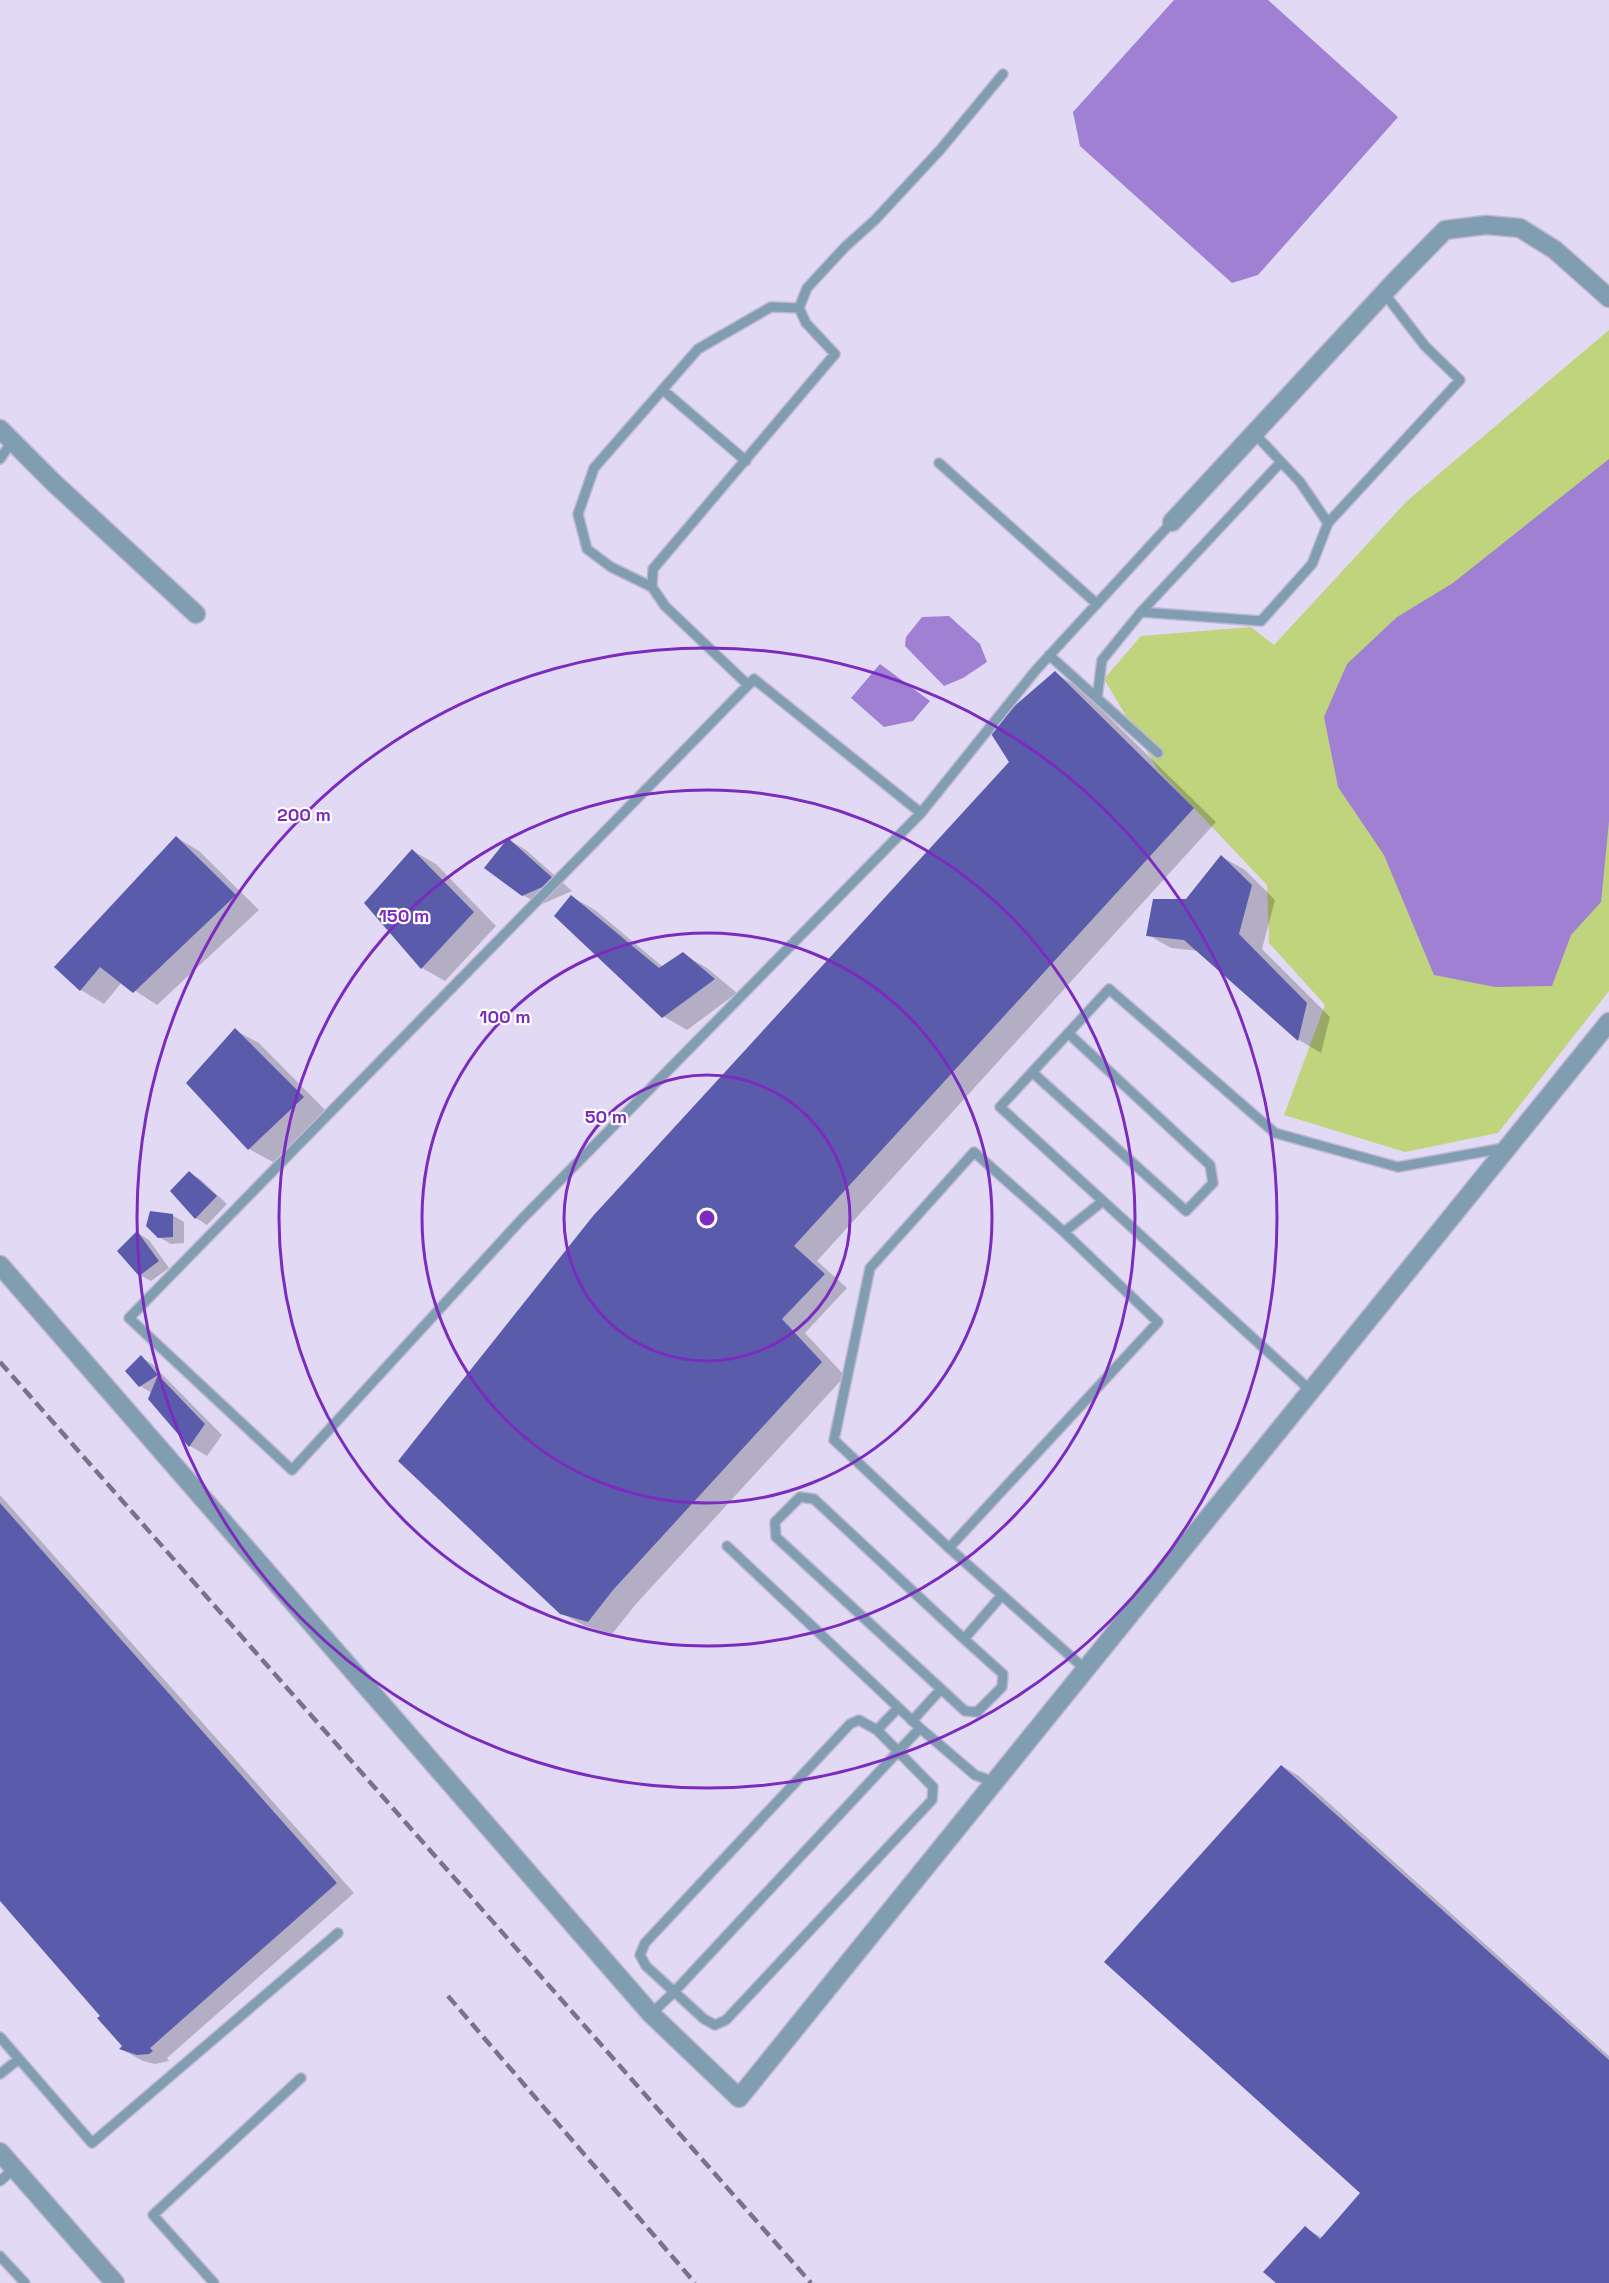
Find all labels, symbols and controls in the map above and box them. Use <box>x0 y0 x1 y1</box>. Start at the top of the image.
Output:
text: 200 m <box>277 803 331 826</box>
text: 150 m <box>379 904 429 927</box>
text: 100 m <box>479 1005 531 1028</box>
text: 50 m <box>585 1105 627 1128</box>
centre of rings <box>697 1208 717 1228</box>

